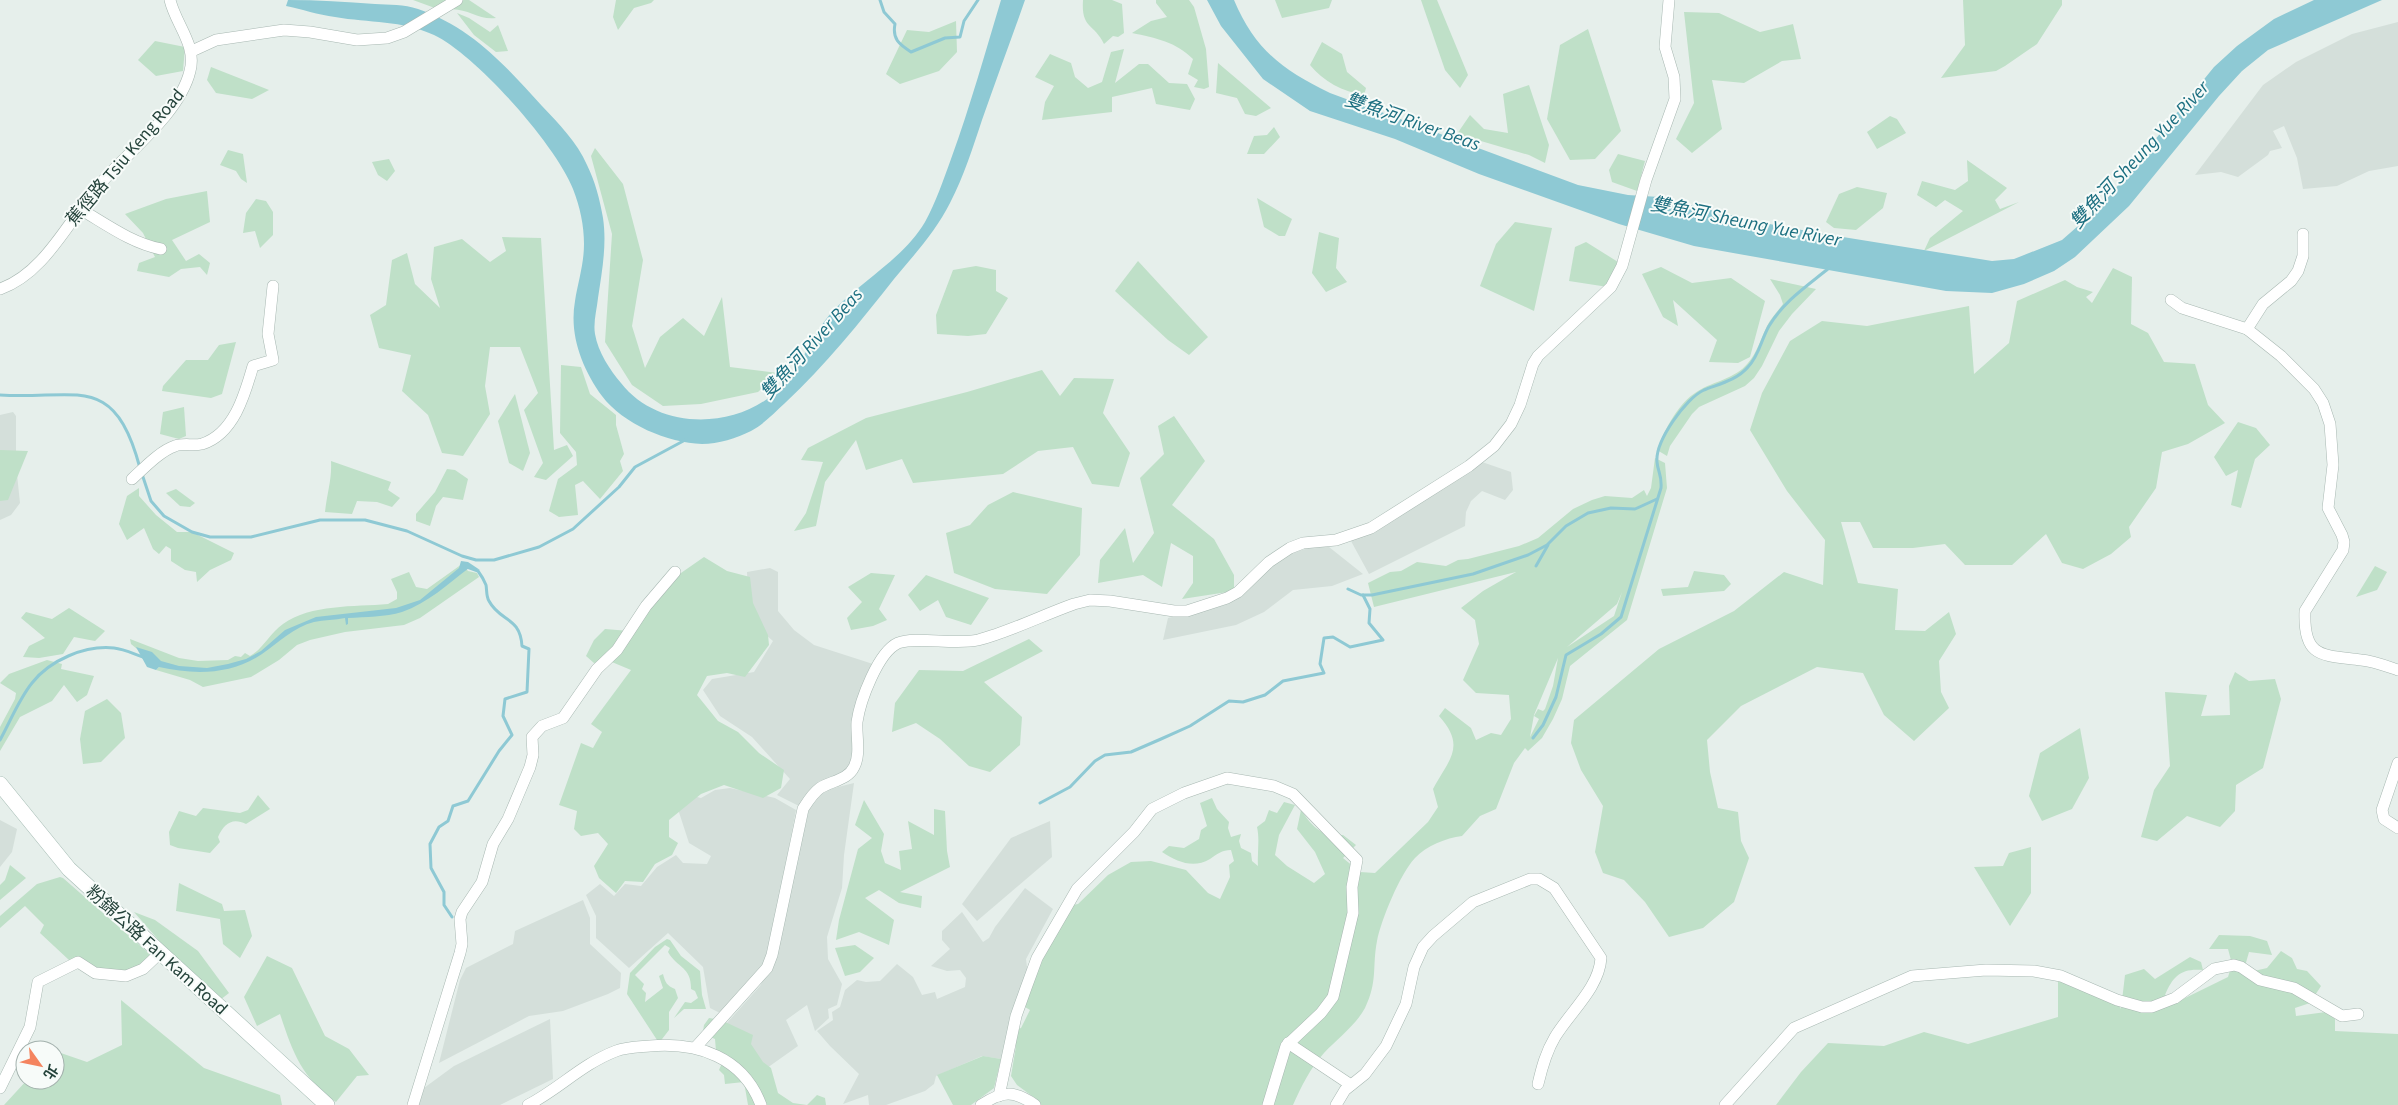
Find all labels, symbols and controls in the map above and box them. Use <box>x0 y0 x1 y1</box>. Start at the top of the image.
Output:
water label: 雙魚河 Sheung Yue River <box>2064 74 2217 235</box>
street label: 蕉徑路 Tsiu Keng Road <box>61 83 190 231</box>
water label: 雙魚河 River Beas <box>1341 87 1484 158</box>
water label: 雙魚河 Sheung Yue River <box>1648 191 1845 254</box>
water label: 雙魚河 River Beas <box>755 282 870 406</box>
street label: 粉錦公路 Fan Kam Road <box>80 880 233 1021</box>
north arrow <box>15 1040 65 1090</box>
text: 北 <box>38 1060 62 1083</box>

